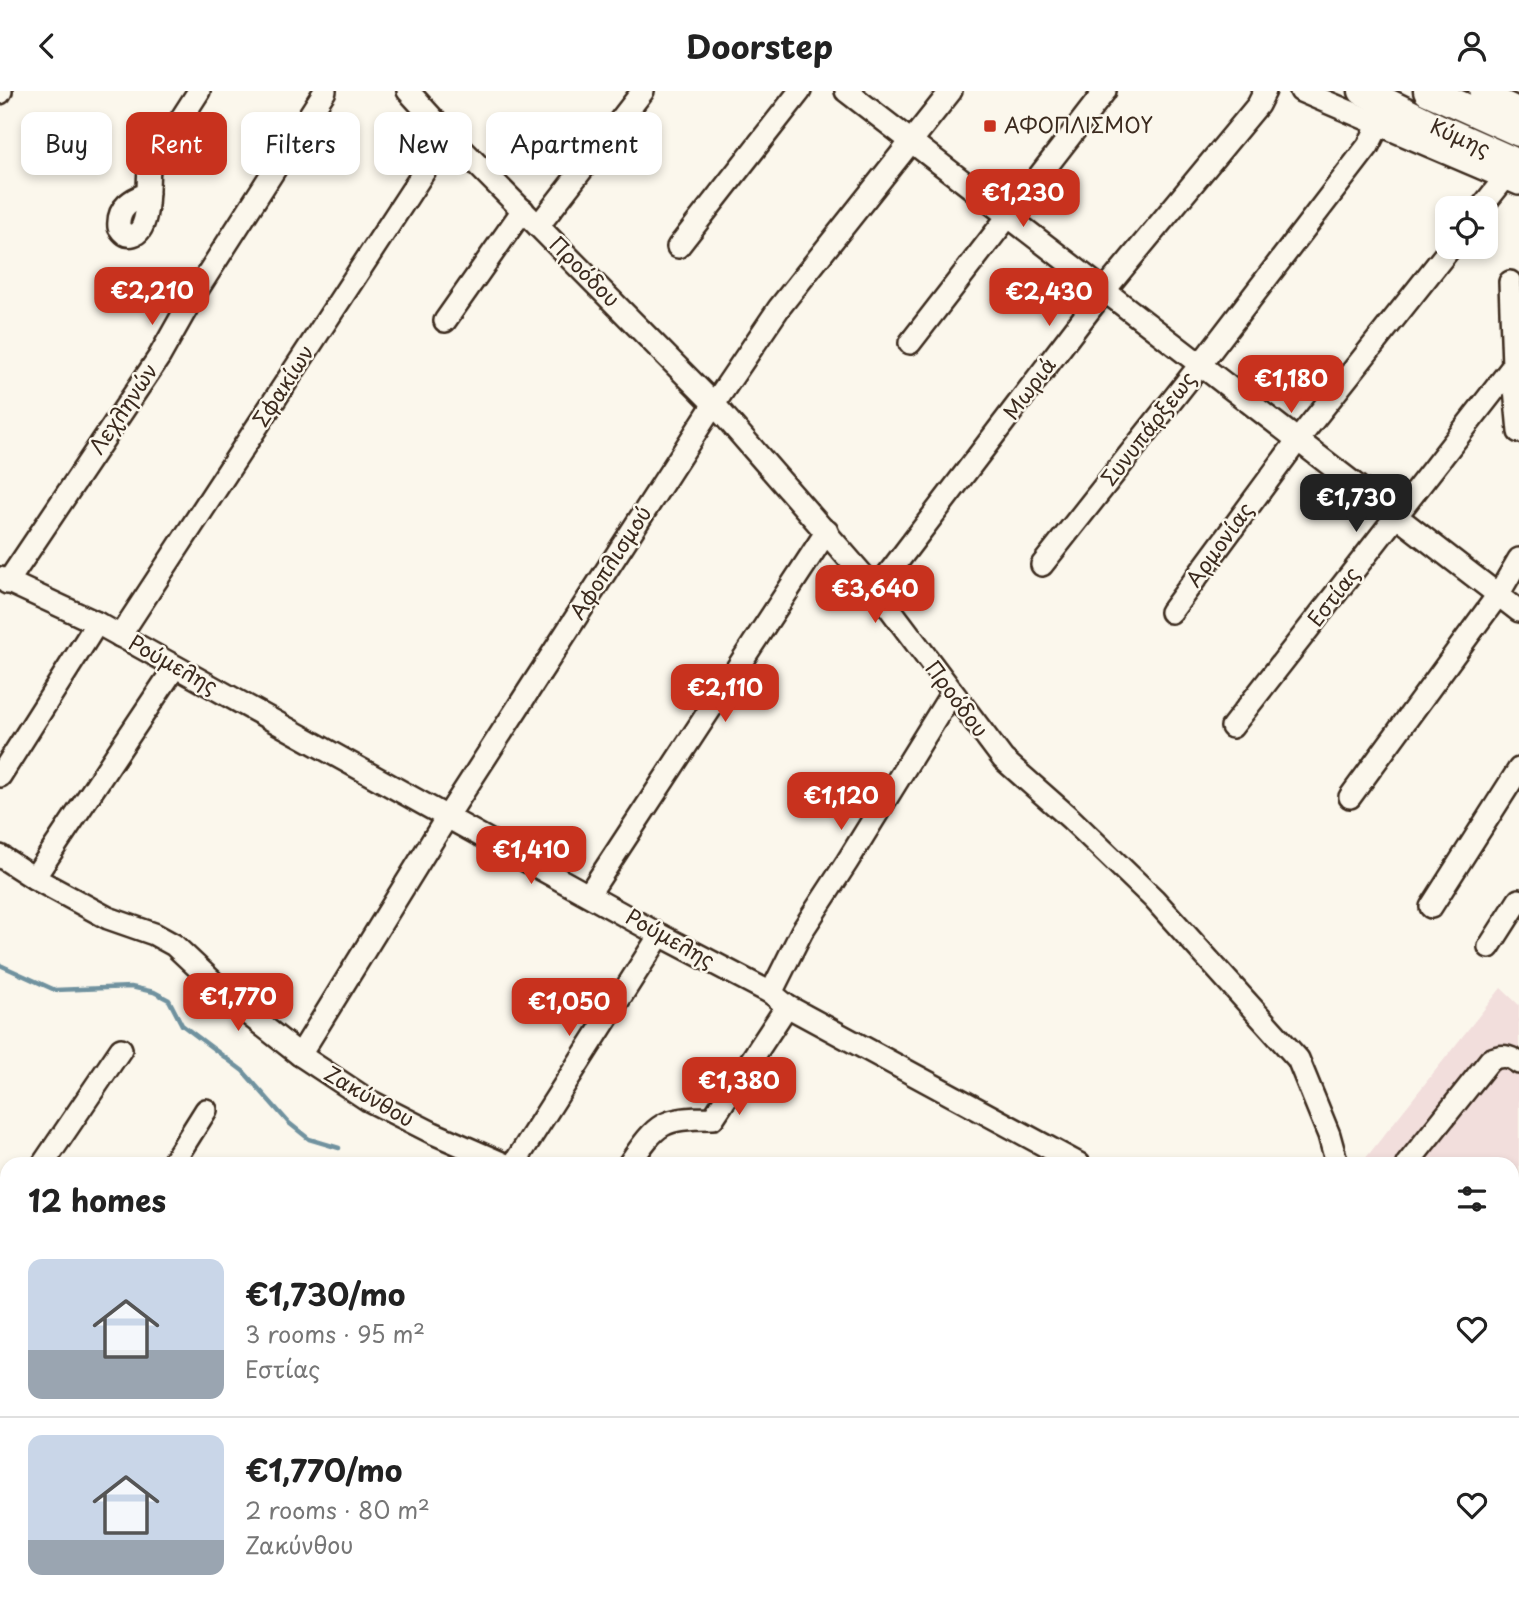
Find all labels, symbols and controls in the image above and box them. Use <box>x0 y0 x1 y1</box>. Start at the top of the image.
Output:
text: Doorstep <box>686 22 833 70</box>
icon: back <box>28 27 66 65</box>
icon: person <box>1453 27 1491 65</box>
place label: ΑΦΟΠΛΙΣΜΟΥ <box>1004 108 1153 140</box>
street label: Κύμης <box>1426 109 1496 164</box>
chip: Buy <box>21 112 112 175</box>
chip: Rent <box>126 112 227 175</box>
chip: Filters <box>241 112 360 175</box>
chip: New <box>374 112 472 175</box>
chip: Apartment <box>486 112 662 175</box>
marker: ΑΦΟΠΛΙΣΜΟΥ <box>982 118 998 134</box>
pin: €1,230 <box>966 169 1080 229</box>
text: €1,230 <box>982 174 1064 209</box>
map controls <box>1435 196 1498 259</box>
button: locate <box>1435 196 1498 259</box>
street label: Προόδου <box>543 228 628 313</box>
pin: €2,210 <box>95 267 209 327</box>
pin: €2,430 <box>992 268 1106 328</box>
text: €2,210 <box>110 272 194 307</box>
text: €2,430 <box>1005 273 1093 308</box>
street label: Σφακίων <box>244 338 321 432</box>
street label: Μωριά <box>994 350 1063 426</box>
pin: €1,180 <box>1234 355 1348 415</box>
street label: Λεχληνών <box>80 356 165 460</box>
text: €1,180 <box>1254 360 1328 395</box>
street label: Συνυπάρξεως <box>1092 364 1202 492</box>
pin: €1,730 <box>1299 475 1413 534</box>
text: €1,730 <box>1316 479 1396 514</box>
street label: Αρμονίας <box>1177 495 1260 593</box>
street label: Αφοπλισμού <box>561 499 658 625</box>
street label: Εστίας <box>1299 559 1366 633</box>
pin: €3,640 <box>818 566 932 625</box>
text: €3,640 <box>831 570 919 605</box>
street label: Ρούμελης <box>123 626 225 701</box>
street label: Προόδου <box>918 653 997 743</box>
pin: €2,110 <box>668 665 782 724</box>
text: €2,110 <box>687 669 763 704</box>
pin: €1,120 <box>784 773 898 832</box>
text: €1,120 <box>803 777 879 812</box>
pin: €1,410 <box>474 827 588 886</box>
text: €1,410 <box>492 831 570 866</box>
street label: Ρούμελης <box>620 900 722 975</box>
pin: €1,770 <box>181 974 295 1033</box>
text: €1,770 <box>199 978 277 1013</box>
pin: €1,050 <box>512 979 626 1038</box>
text: €1,050 <box>528 983 610 1018</box>
street label: Ζακύνθου <box>319 1057 421 1134</box>
pin: €1,380 <box>682 1058 796 1117</box>
text: €1,380 <box>698 1062 780 1097</box>
text: 12 homes <box>28 1177 166 1222</box>
icon: filters <box>1453 1180 1491 1218</box>
text: €1,730/mo <box>245 1271 405 1316</box>
icon: home <box>84 1287 168 1371</box>
icon: heart <box>1453 1310 1491 1348</box>
text: 3 rooms · 95 m² <box>245 1316 425 1351</box>
text: Εστίας <box>245 1351 320 1386</box>
text: €1,770/mo <box>245 1447 402 1492</box>
icon: home <box>84 1463 168 1547</box>
icon: heart <box>1453 1486 1491 1524</box>
text: 2 rooms · 80 m² <box>245 1492 430 1527</box>
text: Ζακύνθου <box>245 1527 353 1562</box>

